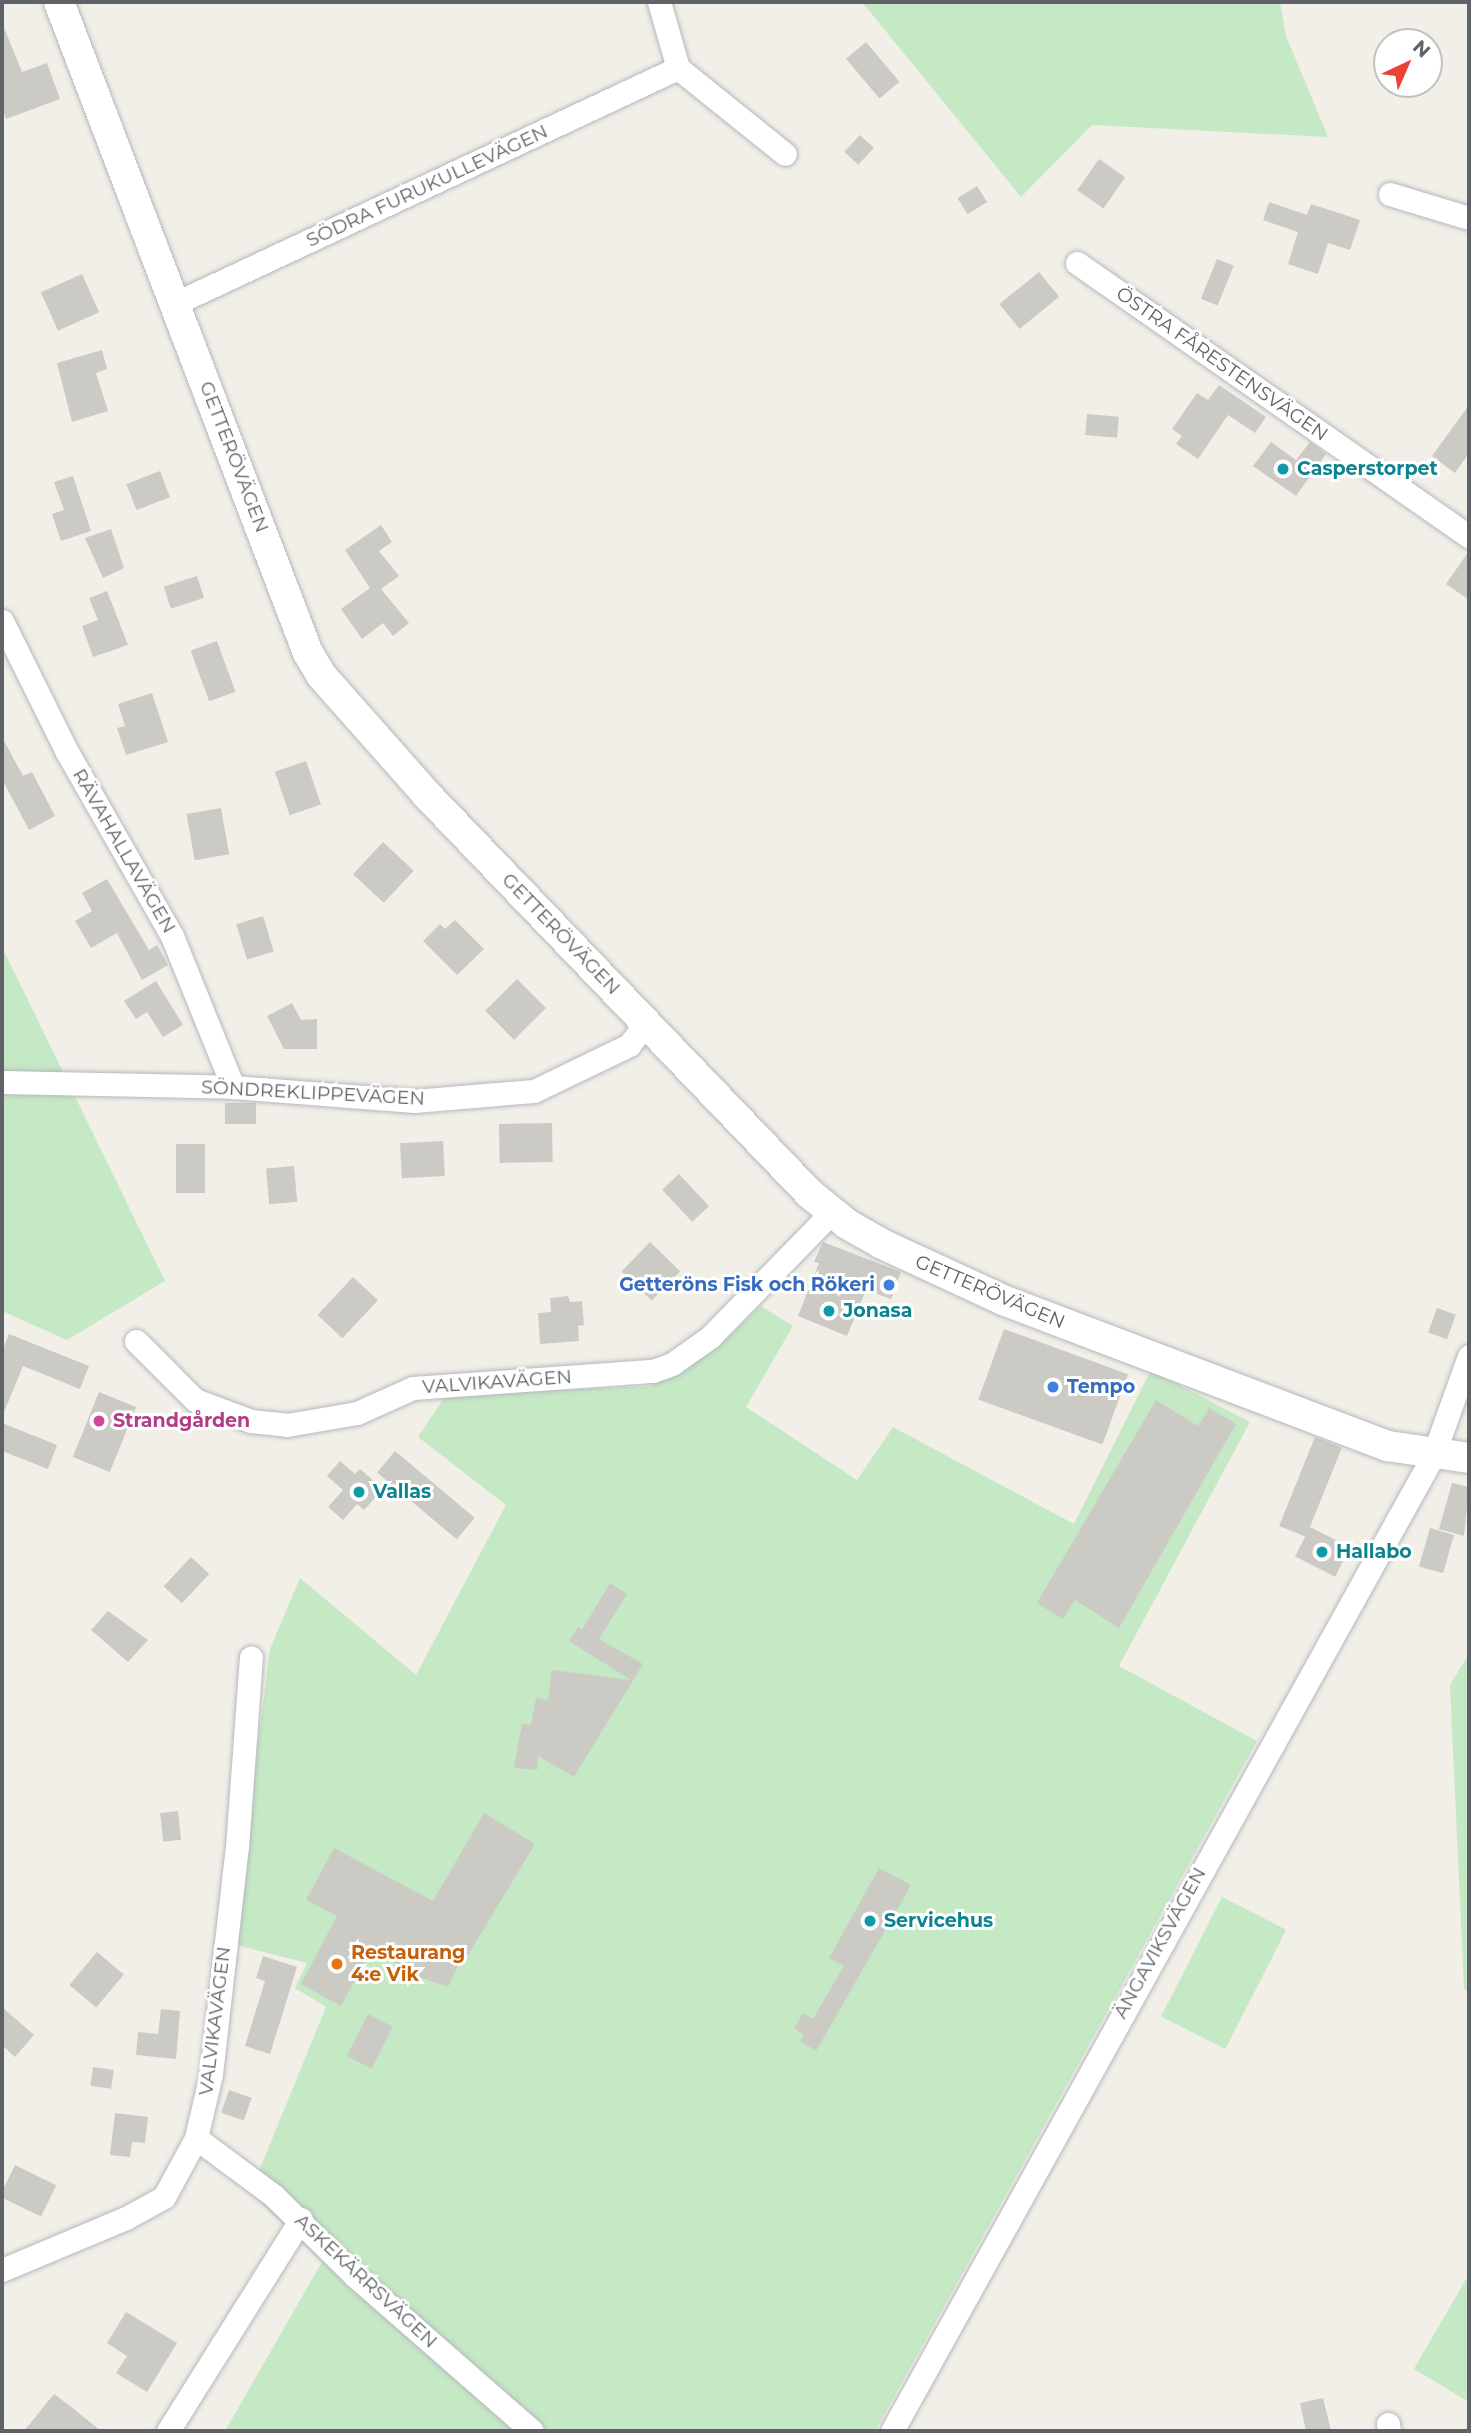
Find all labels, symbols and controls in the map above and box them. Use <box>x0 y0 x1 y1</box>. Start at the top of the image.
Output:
north arrow <box>1373 28 1443 98</box>
text: N <box>1408 35 1435 63</box>
street label: SÖDRA FURUKULLEVÄGEN <box>303 120 551 252</box>
street label: ÖSTRA FÅRESTENSVÄGEN <box>1112 282 1332 446</box>
street label: GETTERÖVÄGEN <box>195 378 273 536</box>
place label: Casperstorpet <box>1297 458 1438 480</box>
marker: Casperstorpet <box>1275 461 1291 477</box>
street label: RÄVAHALLAVÄGEN <box>68 765 180 937</box>
street label: GETTERÖVÄGEN <box>497 868 625 1000</box>
street label: SÖNDREKLIPPEVÄGEN <box>201 1076 425 1110</box>
street label: GETTERÖVÄGEN <box>912 1250 1068 1334</box>
place label: Getteröns Fisk och Rökeri <box>619 1274 875 1296</box>
marker: Getteröns Fisk och Rökeri <box>881 1277 897 1293</box>
place label: Jonasa <box>843 1300 912 1322</box>
marker: Jonasa <box>821 1303 837 1319</box>
street label: VALVIKAVÄGEN <box>421 1365 573 1399</box>
place label: Tempo <box>1067 1376 1135 1398</box>
marker: Tempo <box>1045 1379 1061 1395</box>
place label: Strandgården <box>113 1410 250 1432</box>
marker: Strandgården <box>91 1413 107 1429</box>
place label: Vallas <box>373 1481 431 1503</box>
marker: Vallas <box>351 1484 367 1500</box>
place label: Hallabo <box>1336 1541 1412 1563</box>
marker: Hallabo <box>1314 1544 1330 1560</box>
street label: ÄNGAVIKSVÄGEN <box>1109 1863 1211 2023</box>
place label: Servicehus <box>884 1910 993 1932</box>
marker: Servicehus <box>862 1913 878 1929</box>
place label: Restaurang 4:e Vik <box>351 1942 465 1986</box>
street label: VALVIKAVÄGEN <box>195 1945 235 2097</box>
marker: Restaurang 4:e Vik <box>329 1956 345 1972</box>
street label: ASKEKÄRRSVÄGEN <box>290 2209 442 2353</box>

